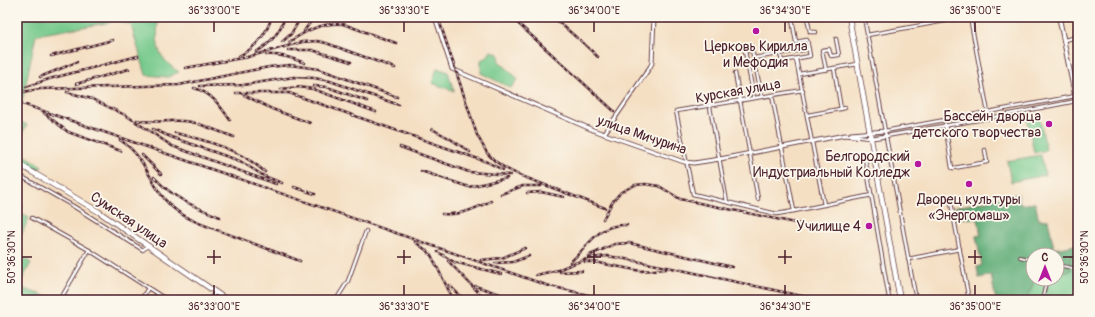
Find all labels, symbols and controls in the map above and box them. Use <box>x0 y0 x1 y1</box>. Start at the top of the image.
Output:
text: 36°33'00"E <box>188 5 240 17</box>
text: 36°33'30"E <box>379 5 429 17</box>
text: 36°34'00"E <box>568 5 620 17</box>
text: 36°34'30"E <box>760 5 810 17</box>
text: 36°35'00"E <box>949 5 1001 17</box>
marker: Церковь Кирилла и Мефодия <box>751 26 761 36</box>
place label: Церковь Кирилла и Мефодия <box>705 38 807 71</box>
street label: Курская улица <box>694 75 782 107</box>
place label: Бассейн дворца детского творчества <box>912 108 1041 141</box>
street label: улица Мичурина <box>594 111 689 158</box>
marker: Бассейн дворца детского творчества <box>1044 119 1054 129</box>
place label: Белгородский Индустриальный Колледж <box>753 148 910 181</box>
marker: Белгородский Индустриальный Колледж <box>913 159 923 169</box>
marker: Дворец культуры «Энергомаш» <box>964 179 974 189</box>
street label: Сумская улица <box>87 188 171 252</box>
place label: Дворец культуры «Энергомаш» <box>916 191 1021 224</box>
place label: Училище 4 <box>796 218 861 235</box>
marker: Училище 4 <box>864 221 874 231</box>
text: 50°36'30"N <box>6 230 18 284</box>
text: 50°36'30"N <box>1079 230 1091 284</box>
north arrow <box>1025 247 1065 287</box>
text: С <box>1042 251 1049 264</box>
text: 36°33'00"E <box>188 301 240 313</box>
text: 36°33'30"E <box>379 301 429 313</box>
text: 36°34'00"E <box>568 301 620 313</box>
text: 36°34'30"E <box>760 301 810 313</box>
text: 36°35'00"E <box>949 301 1001 313</box>

